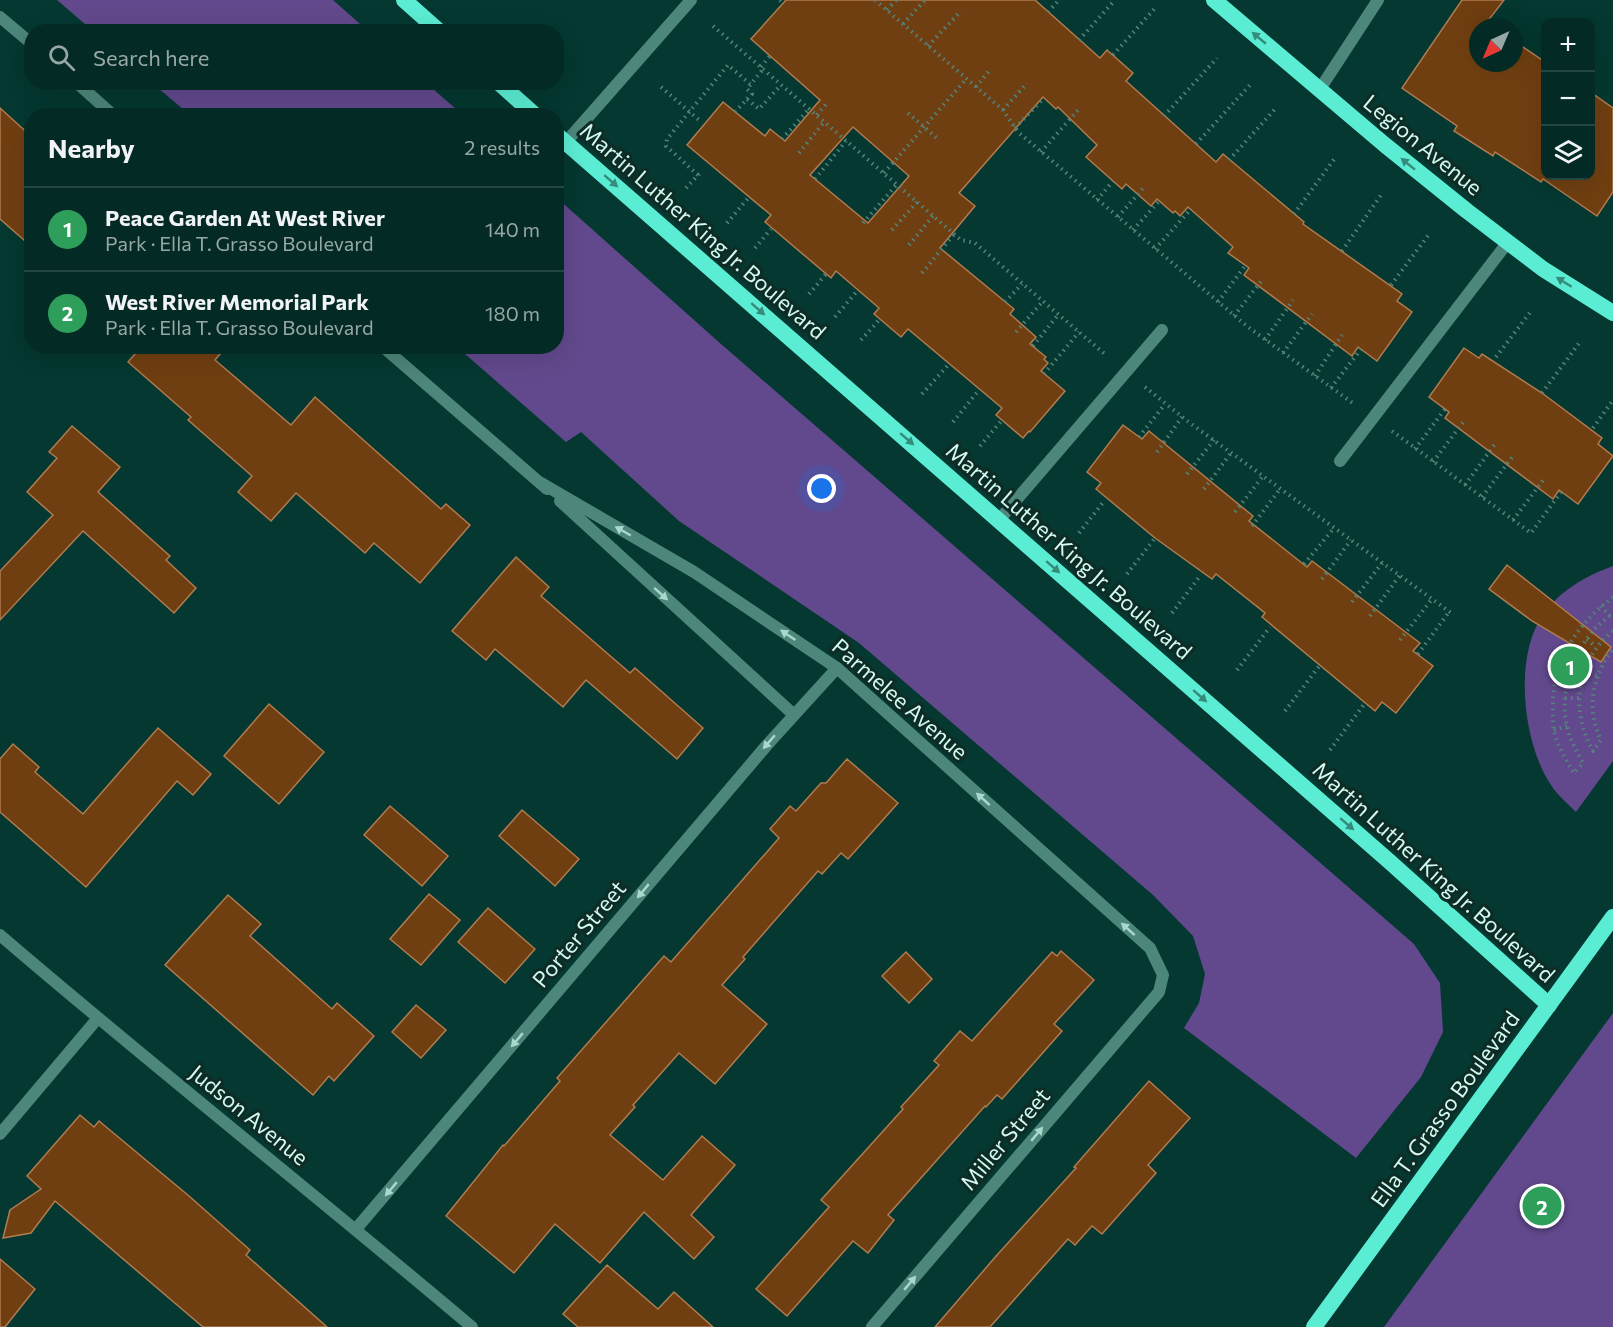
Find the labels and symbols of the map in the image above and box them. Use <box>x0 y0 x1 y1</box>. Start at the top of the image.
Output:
north arrow <box>1469 18 1523 72</box>
one-way arrow <box>1251 32 1267 45</box>
street label: Legion Avenue <box>1358 88 1488 201</box>
street label: Martin Luther King Jr. Boulevard <box>575 117 832 345</box>
one-way arrow <box>1401 158 1416 171</box>
one-way arrow <box>603 174 618 187</box>
one-way arrow <box>1556 276 1572 288</box>
one-way arrow <box>750 302 765 315</box>
one-way arrow <box>899 432 914 446</box>
street label: Martin Luther King Jr. Boulevard <box>941 437 1198 665</box>
your location <box>807 474 836 503</box>
one-way arrow <box>615 526 631 537</box>
one-way arrow <box>1045 560 1060 573</box>
one-way arrow <box>654 587 669 601</box>
one-way arrow <box>780 630 796 641</box>
street label: Parmelee Avenue <box>827 632 974 765</box>
pin: 1 <box>1550 644 1590 688</box>
one-way arrow <box>1192 689 1208 702</box>
one-way arrow <box>763 734 776 749</box>
street label: Martin Luther King Jr. Boulevard <box>1308 756 1561 988</box>
one-way arrow <box>976 793 991 806</box>
one-way arrow <box>1339 817 1354 830</box>
street label: Porter Street <box>526 875 631 993</box>
one-way arrow <box>637 883 650 898</box>
one-way arrow <box>1121 922 1136 936</box>
street label: Ella T. Grasso Boulevard <box>1364 1005 1525 1212</box>
one-way arrow <box>511 1032 524 1047</box>
street label: Judson Avenue <box>185 1059 314 1171</box>
street label: Miller Street <box>954 1082 1055 1195</box>
one-way arrow <box>1030 1127 1043 1142</box>
one-way arrow <box>385 1181 398 1196</box>
pin: 2 <box>1522 1184 1562 1228</box>
one-way arrow <box>903 1275 917 1290</box>

